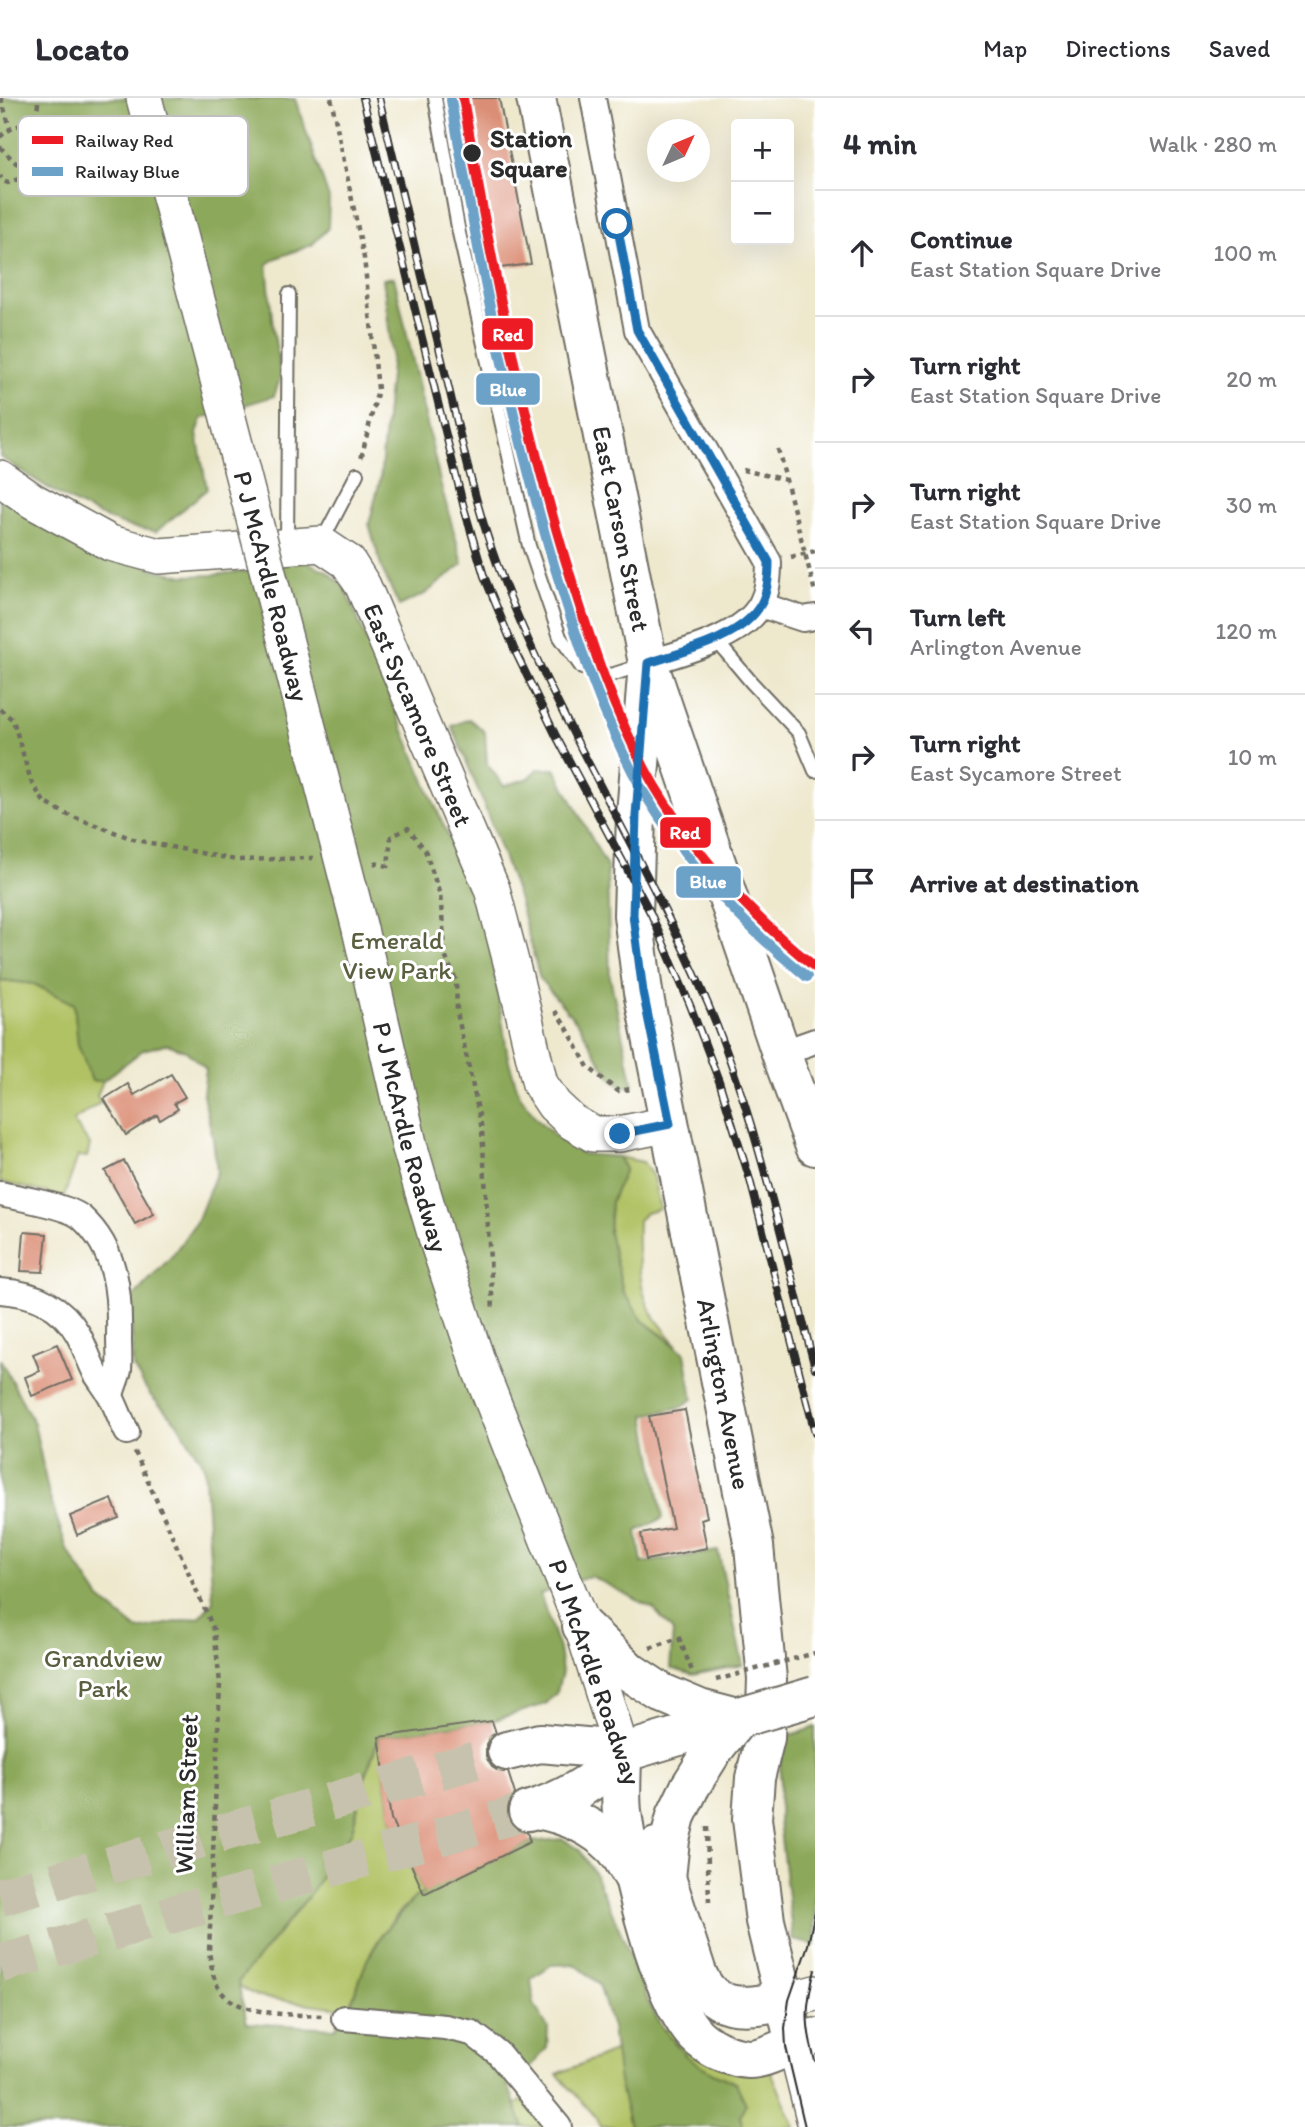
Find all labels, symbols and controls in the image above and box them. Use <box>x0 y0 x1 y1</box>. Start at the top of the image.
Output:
text: Locato <box>35 29 129 68</box>
text: Map <box>983 34 1027 63</box>
text: Directions <box>1065 34 1171 63</box>
text: Saved <box>1209 34 1270 63</box>
legend <box>18 116 248 196</box>
north arrow <box>647 119 710 182</box>
map controls <box>731 119 794 245</box>
button: + <box>731 119 794 182</box>
place label: Station Square <box>490 122 573 184</box>
text: 4 min <box>843 125 917 162</box>
text: Railway Red <box>75 129 174 152</box>
text: Walk · 280 m <box>1149 130 1277 158</box>
marker: Station Square <box>461 142 483 164</box>
text: Railway Blue <box>75 160 180 183</box>
button: − <box>731 182 794 245</box>
route start <box>601 208 632 239</box>
text: Continue <box>910 223 1013 255</box>
icon: ahead <box>843 234 881 272</box>
text: 100 m <box>1213 239 1277 267</box>
text: East Station Square Drive <box>910 255 1161 283</box>
line badge: Red <box>481 317 534 351</box>
text: Red <box>493 323 524 346</box>
text: Turn right <box>910 349 1021 381</box>
icon: right <box>843 360 881 398</box>
text: 20 m <box>1226 365 1277 393</box>
line badge: Blue <box>475 372 541 406</box>
text: Blue <box>489 378 527 401</box>
text: East Station Square Drive <box>910 381 1161 409</box>
street label: East Carson Street <box>585 423 657 634</box>
street label: P J McArdle Roadway <box>226 468 317 705</box>
text: Turn right <box>910 475 1021 507</box>
icon: right <box>843 486 881 524</box>
text: 30 m <box>1226 491 1277 519</box>
text: East Station Square Drive <box>910 507 1161 535</box>
street label: East Sycamore Street <box>356 599 480 832</box>
text: Turn left <box>910 601 1006 633</box>
icon: left <box>843 612 881 650</box>
text: 120 m <box>1216 617 1277 645</box>
text: Arlington Avenue <box>910 633 1082 661</box>
text: Turn right <box>910 727 1021 759</box>
icon: right <box>843 738 881 776</box>
text: 10 m <box>1228 743 1277 771</box>
text: East Sycamore Street <box>910 759 1122 787</box>
line badge: Red <box>659 816 712 849</box>
text: Red <box>670 821 701 844</box>
icon: arrive <box>843 864 881 902</box>
line badge: Blue <box>675 865 742 899</box>
text: Arrive at destination <box>910 867 1139 899</box>
text: Blue <box>689 870 727 893</box>
park label: Emerald View Park <box>342 924 452 986</box>
street label: P J McArdle Roadway <box>366 1019 456 1256</box>
route end <box>604 1118 635 1149</box>
street label: Arlington Avenue <box>690 1296 758 1492</box>
street label: P J McArdle Roadway <box>541 1555 649 1789</box>
park label: Grandview Park <box>44 1642 162 1704</box>
street label: William Street <box>167 1713 205 1875</box>

